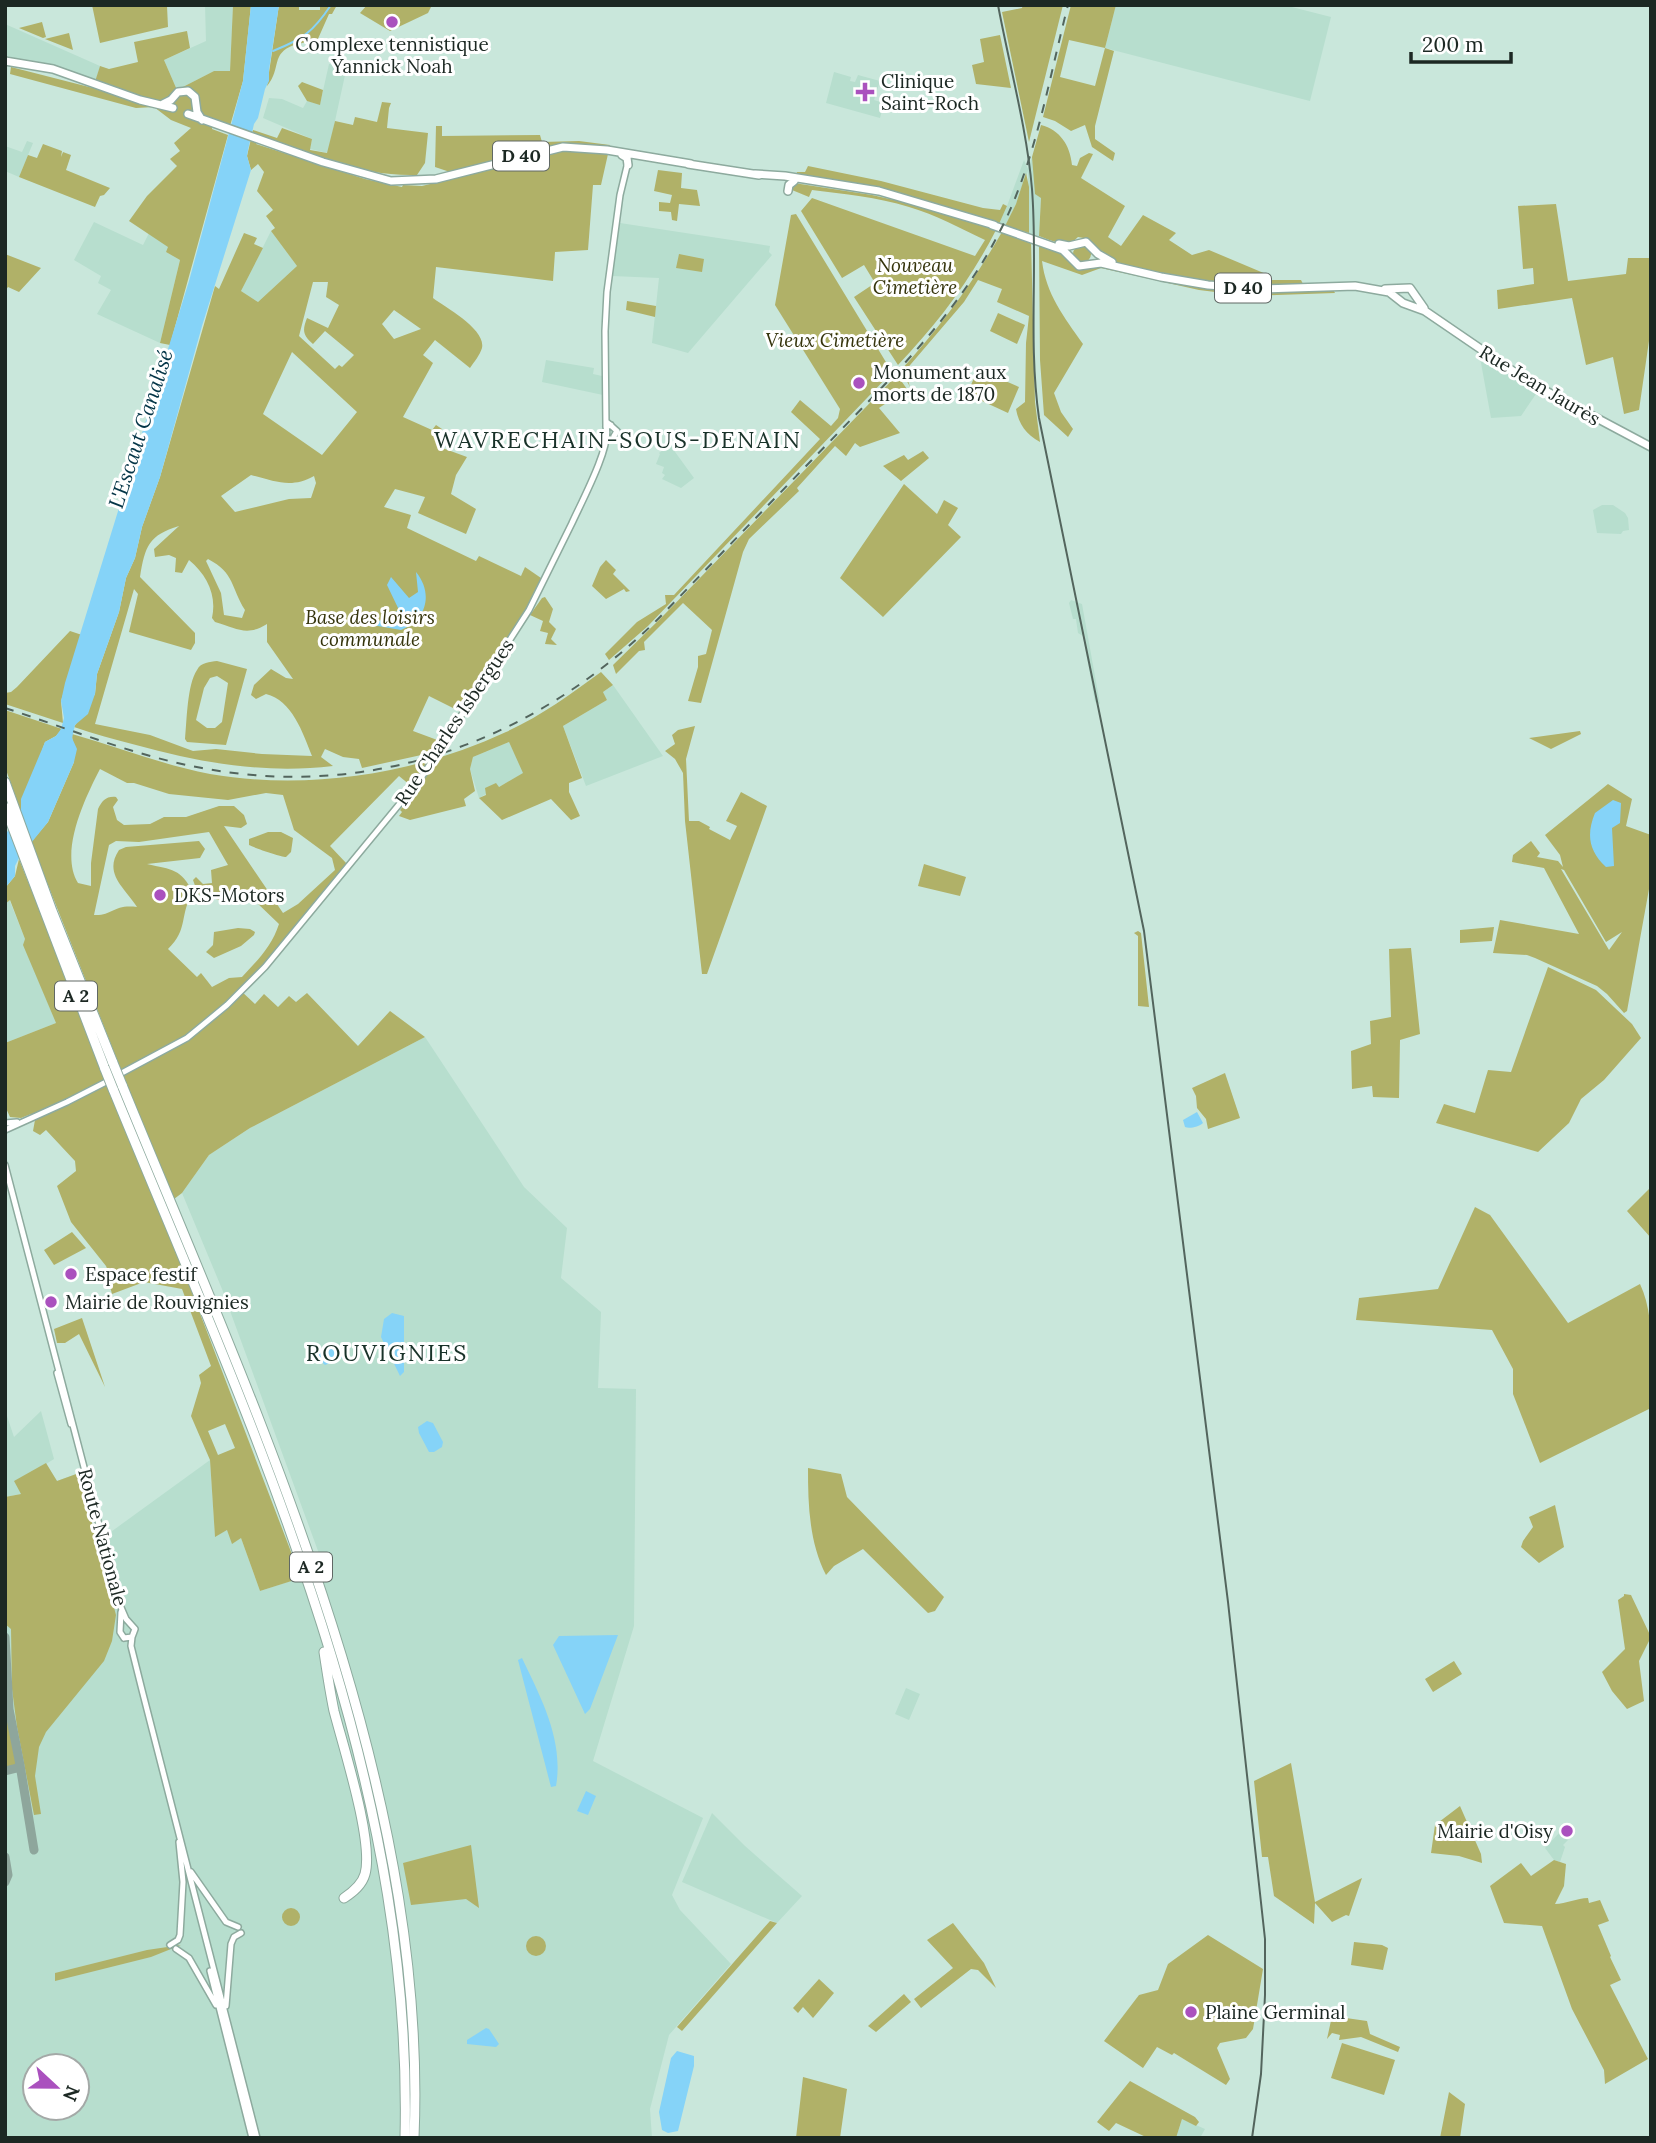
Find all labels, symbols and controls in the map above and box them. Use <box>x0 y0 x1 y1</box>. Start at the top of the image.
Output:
marker: Complexe tennistique Yannick Noah <box>384 14 400 30</box>
scale bar <box>1411 21 1511 65</box>
text: 200 m <box>1422 31 1484 58</box>
place label: Complexe tennistique Yannick Noah <box>295 32 489 78</box>
place label: Clinique Saint-Roch <box>881 69 979 115</box>
marker: Clinique Saint-Roch <box>855 82 875 102</box>
road number: D 40 <box>493 141 549 170</box>
park label: Nouveau Cimetière <box>873 253 957 299</box>
road number: D 40 <box>1215 274 1271 302</box>
park label: Vieux Cimetière <box>766 328 904 352</box>
street label: Rue Jean Jaurès <box>1475 339 1605 431</box>
water label: L'Escaut Canalisé <box>102 346 179 512</box>
place label: Monument aux morts de 1870 <box>873 360 1006 406</box>
marker: Monument aux morts de 1870 <box>851 375 867 391</box>
district label: WAVRECHAIN-SOUS-DENAIN <box>434 425 802 454</box>
park label: Base des loisirs communale <box>305 605 435 651</box>
street label: Rue Charles Isbergues <box>389 634 519 810</box>
place label: DKS-Motors <box>174 883 285 907</box>
marker: DKS-Motors <box>152 887 168 903</box>
road number: A 2 <box>55 981 97 1010</box>
place label: Espace festif <box>85 1262 198 1286</box>
marker: Espace festif <box>63 1266 79 1282</box>
place label: Mairie de Rouvignies <box>65 1290 249 1314</box>
marker: Mairie de Rouvignies <box>43 1294 59 1310</box>
district label: ROUVIGNIES <box>306 1338 468 1367</box>
street label: Route Nationale <box>73 1466 133 1608</box>
road number: A 2 <box>290 1552 332 1582</box>
place label: Mairie d'Oisy <box>1437 1819 1553 1843</box>
marker: Mairie d'Oisy <box>1559 1823 1575 1839</box>
place label: Plaine Germinal <box>1205 2000 1345 2024</box>
marker: Plaine Germinal <box>1183 2004 1199 2020</box>
north arrow <box>21 2052 91 2122</box>
text: N <box>58 2082 86 2105</box>

